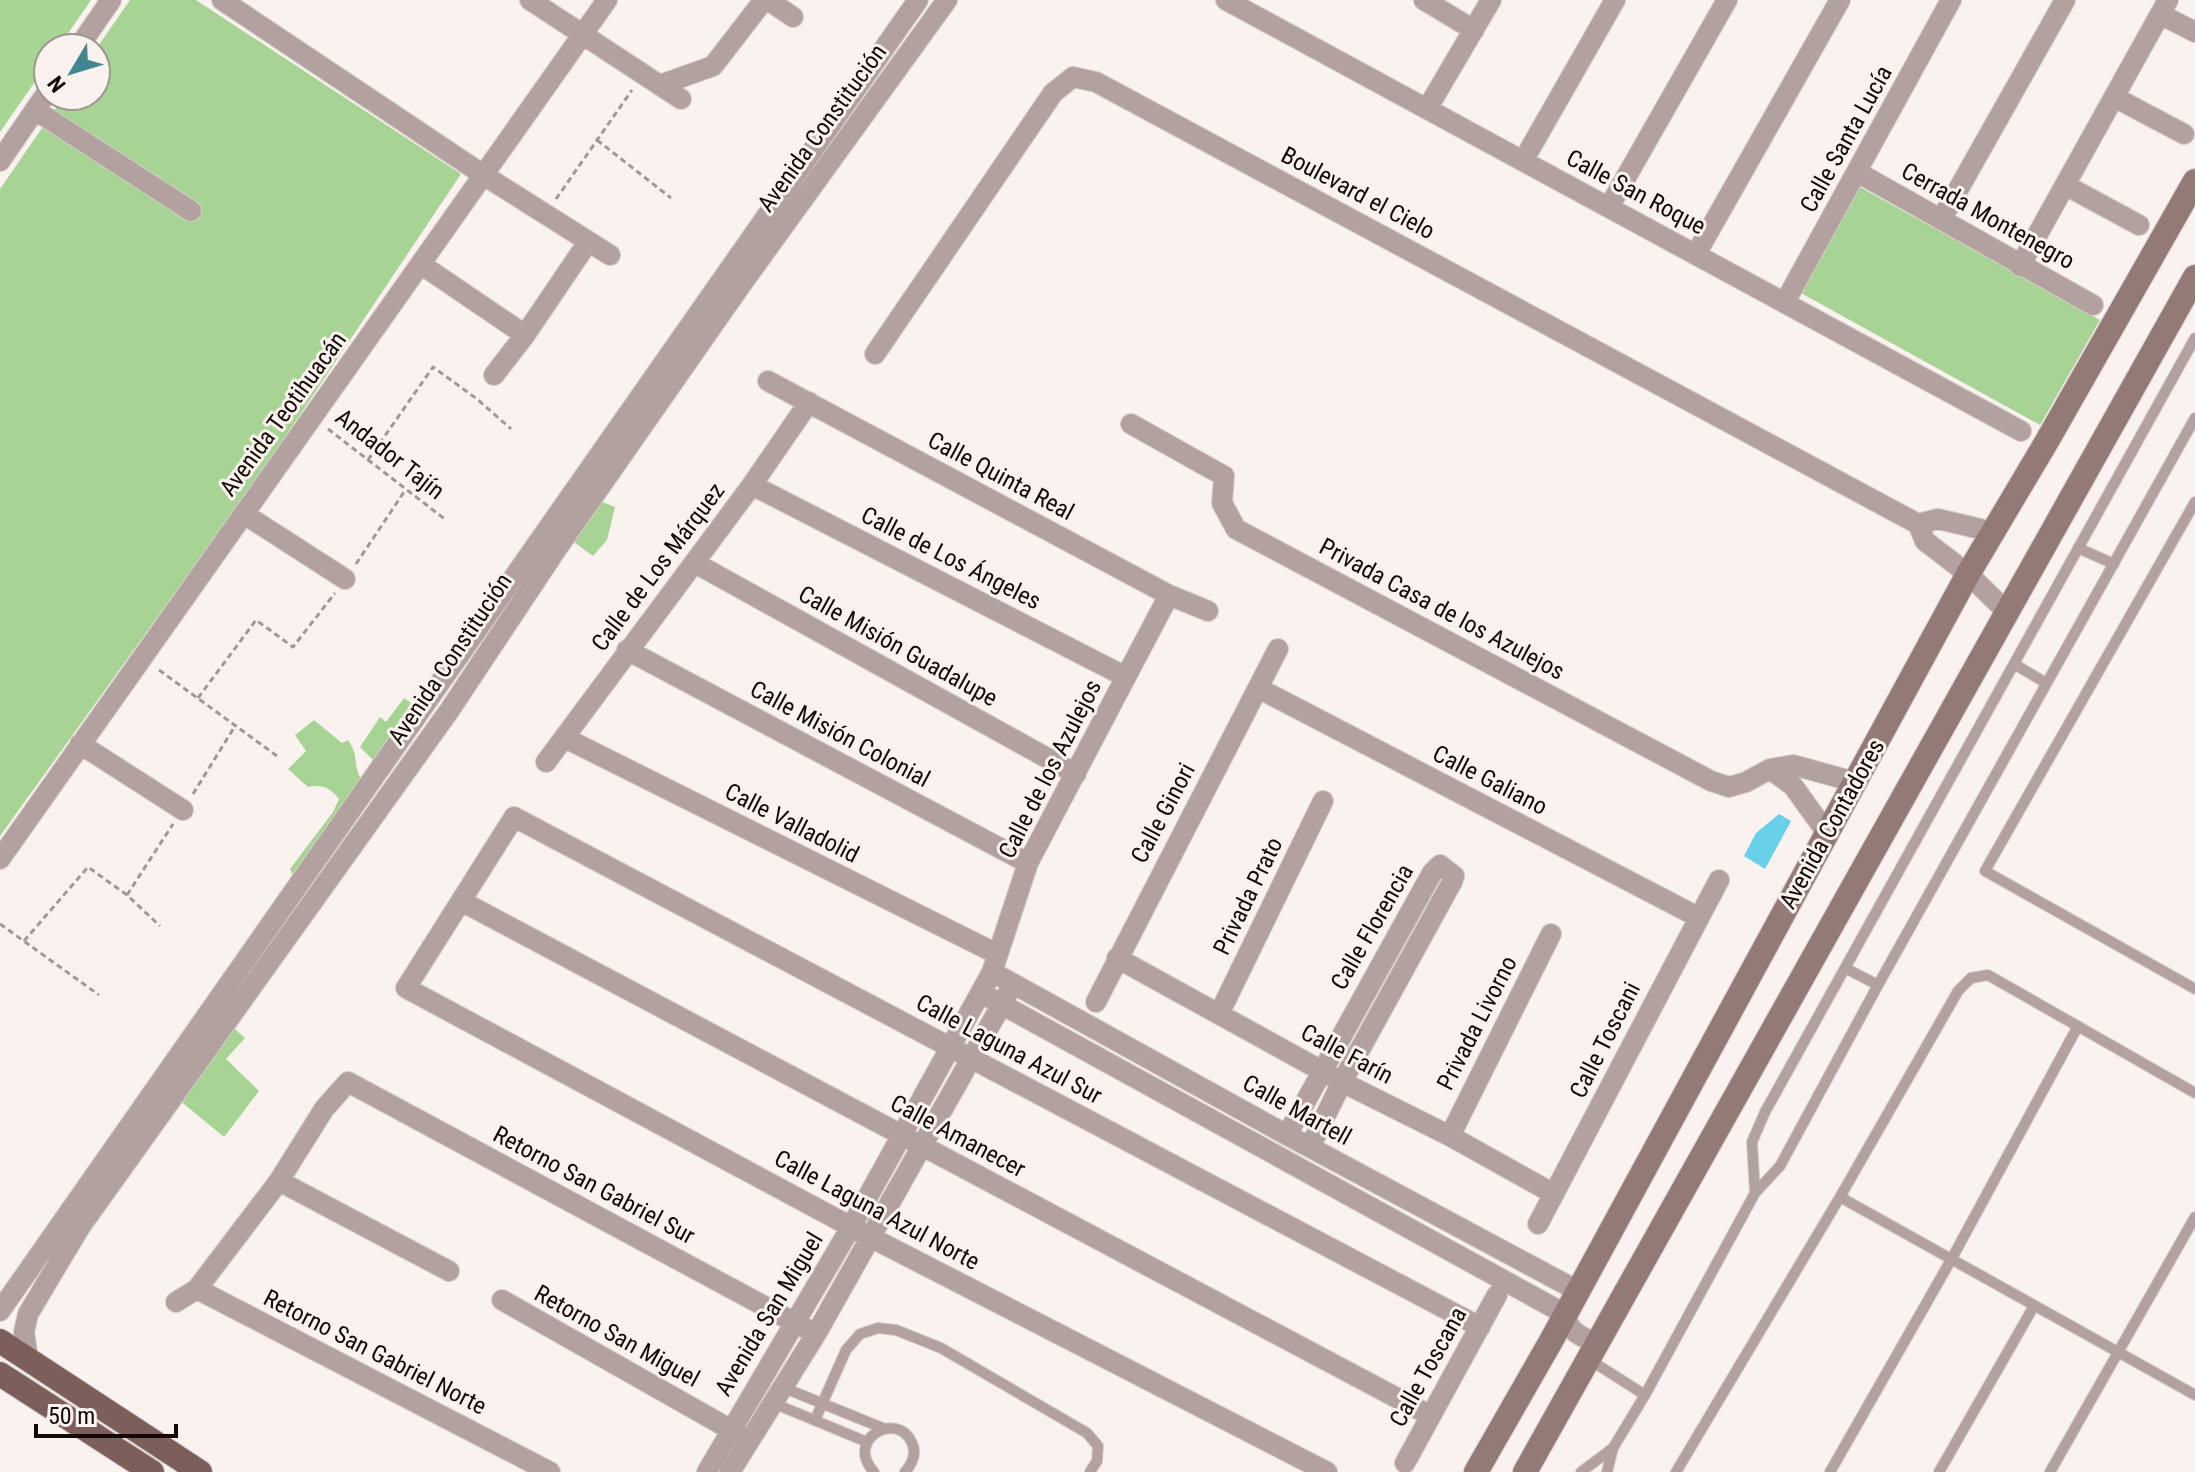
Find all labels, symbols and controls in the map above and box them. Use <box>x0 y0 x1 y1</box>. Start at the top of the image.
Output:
north arrow <box>32 32 112 112</box>
street label: Avenida Constitución <box>752 39 892 217</box>
street label: Calle Santa Lucía <box>1794 61 1898 217</box>
text: N <box>43 71 71 97</box>
street label: Boulevard el Cielo <box>1277 141 1439 245</box>
street label: Calle San Roque <box>1562 144 1710 240</box>
street label: Cerrada Montenegro <box>1897 157 2079 275</box>
street label: Avenida Teotihuacán <box>214 326 352 502</box>
street label: Andador Tajín <box>330 403 450 505</box>
street label: Calle Quinta Real <box>923 426 1079 526</box>
street label: Calle de Los Márquez <box>586 477 730 657</box>
street label: Calle de Los Ángeles <box>857 501 1045 615</box>
street label: Privada Casa de los Azulejos <box>1315 532 1569 686</box>
street label: Avenida Constitución <box>382 568 518 750</box>
street label: Calle Misión Guadalupe <box>794 580 1002 712</box>
street label: Calle Misión Colonial <box>745 675 935 793</box>
street label: Calle de los Azulejos <box>993 675 1107 863</box>
street label: Avenida Contadores <box>1774 734 1890 914</box>
street label: Calle Galiano <box>1428 739 1552 821</box>
street label: Calle Ginori <box>1125 758 1201 868</box>
street label: Calle Valladolid <box>720 777 864 869</box>
street label: Privada Prato <box>1208 833 1288 959</box>
street label: Calle Florencia <box>1325 859 1419 995</box>
street label: Privada Livorno <box>1431 951 1523 1095</box>
street label: Calle Toscani <box>1564 977 1646 1103</box>
street label: Calle Laguna Azul Sur <box>911 988 1107 1110</box>
street label: Calle Farín <box>1296 1018 1398 1090</box>
street label: Calle Martell <box>1238 1069 1356 1151</box>
street label: Calle Amanecer <box>886 1089 1030 1183</box>
street label: Retorno San Gabriel Sur <box>488 1120 700 1250</box>
street label: Calle Laguna Azul Norte <box>770 1144 984 1276</box>
street label: Avenida San Miguel <box>709 1227 829 1401</box>
street label: Retorno San Miguel <box>530 1279 704 1393</box>
street label: Retorno San Gabriel Norte <box>259 1284 491 1420</box>
street label: Calle Toscana <box>1384 1302 1472 1432</box>
scale bar <box>36 1388 176 1438</box>
text: 50 m <box>48 1402 95 1430</box>

